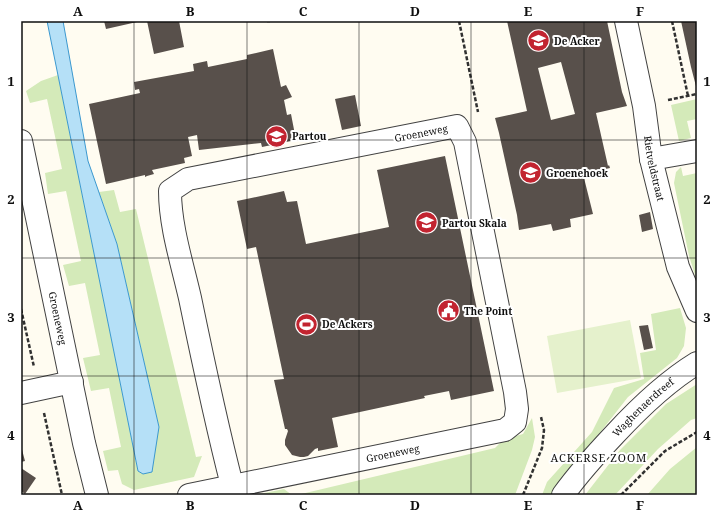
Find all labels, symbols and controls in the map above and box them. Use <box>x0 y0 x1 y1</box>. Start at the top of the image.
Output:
text: A <box>73 2 83 20</box>
text: B <box>186 2 195 20</box>
text: C <box>299 2 308 20</box>
text: D <box>410 2 420 20</box>
text: E <box>524 2 533 20</box>
text: F <box>636 2 644 20</box>
school or university icon: De Acker <box>525 28 551 54</box>
place label: De Acker <box>554 34 600 48</box>
text: 1 <box>7 72 15 90</box>
text: 1 <box>703 72 711 90</box>
street label: Groeneweg <box>393 121 450 145</box>
school or university icon: Partou <box>263 123 289 149</box>
place label: Partou <box>292 129 327 143</box>
street label: Rietveldstraat <box>641 135 668 203</box>
school or university icon: Groenehoek <box>517 160 543 186</box>
place label: Groenehoek <box>546 166 609 180</box>
text: 2 <box>7 190 15 208</box>
text: 2 <box>703 190 711 208</box>
school or university icon: Partou Skala <box>413 210 439 236</box>
place label: Partou Skala <box>442 216 507 230</box>
street label: Groeneweg <box>46 290 70 347</box>
public building icon: The Point <box>435 298 461 324</box>
place label: The Point <box>464 304 512 318</box>
text: 3 <box>7 308 15 326</box>
text: 3 <box>703 308 711 326</box>
sports icon: De Ackers <box>294 311 320 337</box>
place label: De Ackers <box>322 317 373 331</box>
street label: Waghenaerdreef <box>609 374 678 440</box>
text: 4 <box>7 426 15 444</box>
text: 4 <box>703 426 711 444</box>
street label: Groeneweg <box>365 441 421 465</box>
district label: ACKERSE ZOOM <box>551 450 647 465</box>
text: A <box>73 496 83 514</box>
text: B <box>186 496 195 514</box>
text: C <box>299 496 308 514</box>
text: D <box>410 496 420 514</box>
text: E <box>524 496 533 514</box>
text: F <box>636 496 644 514</box>

